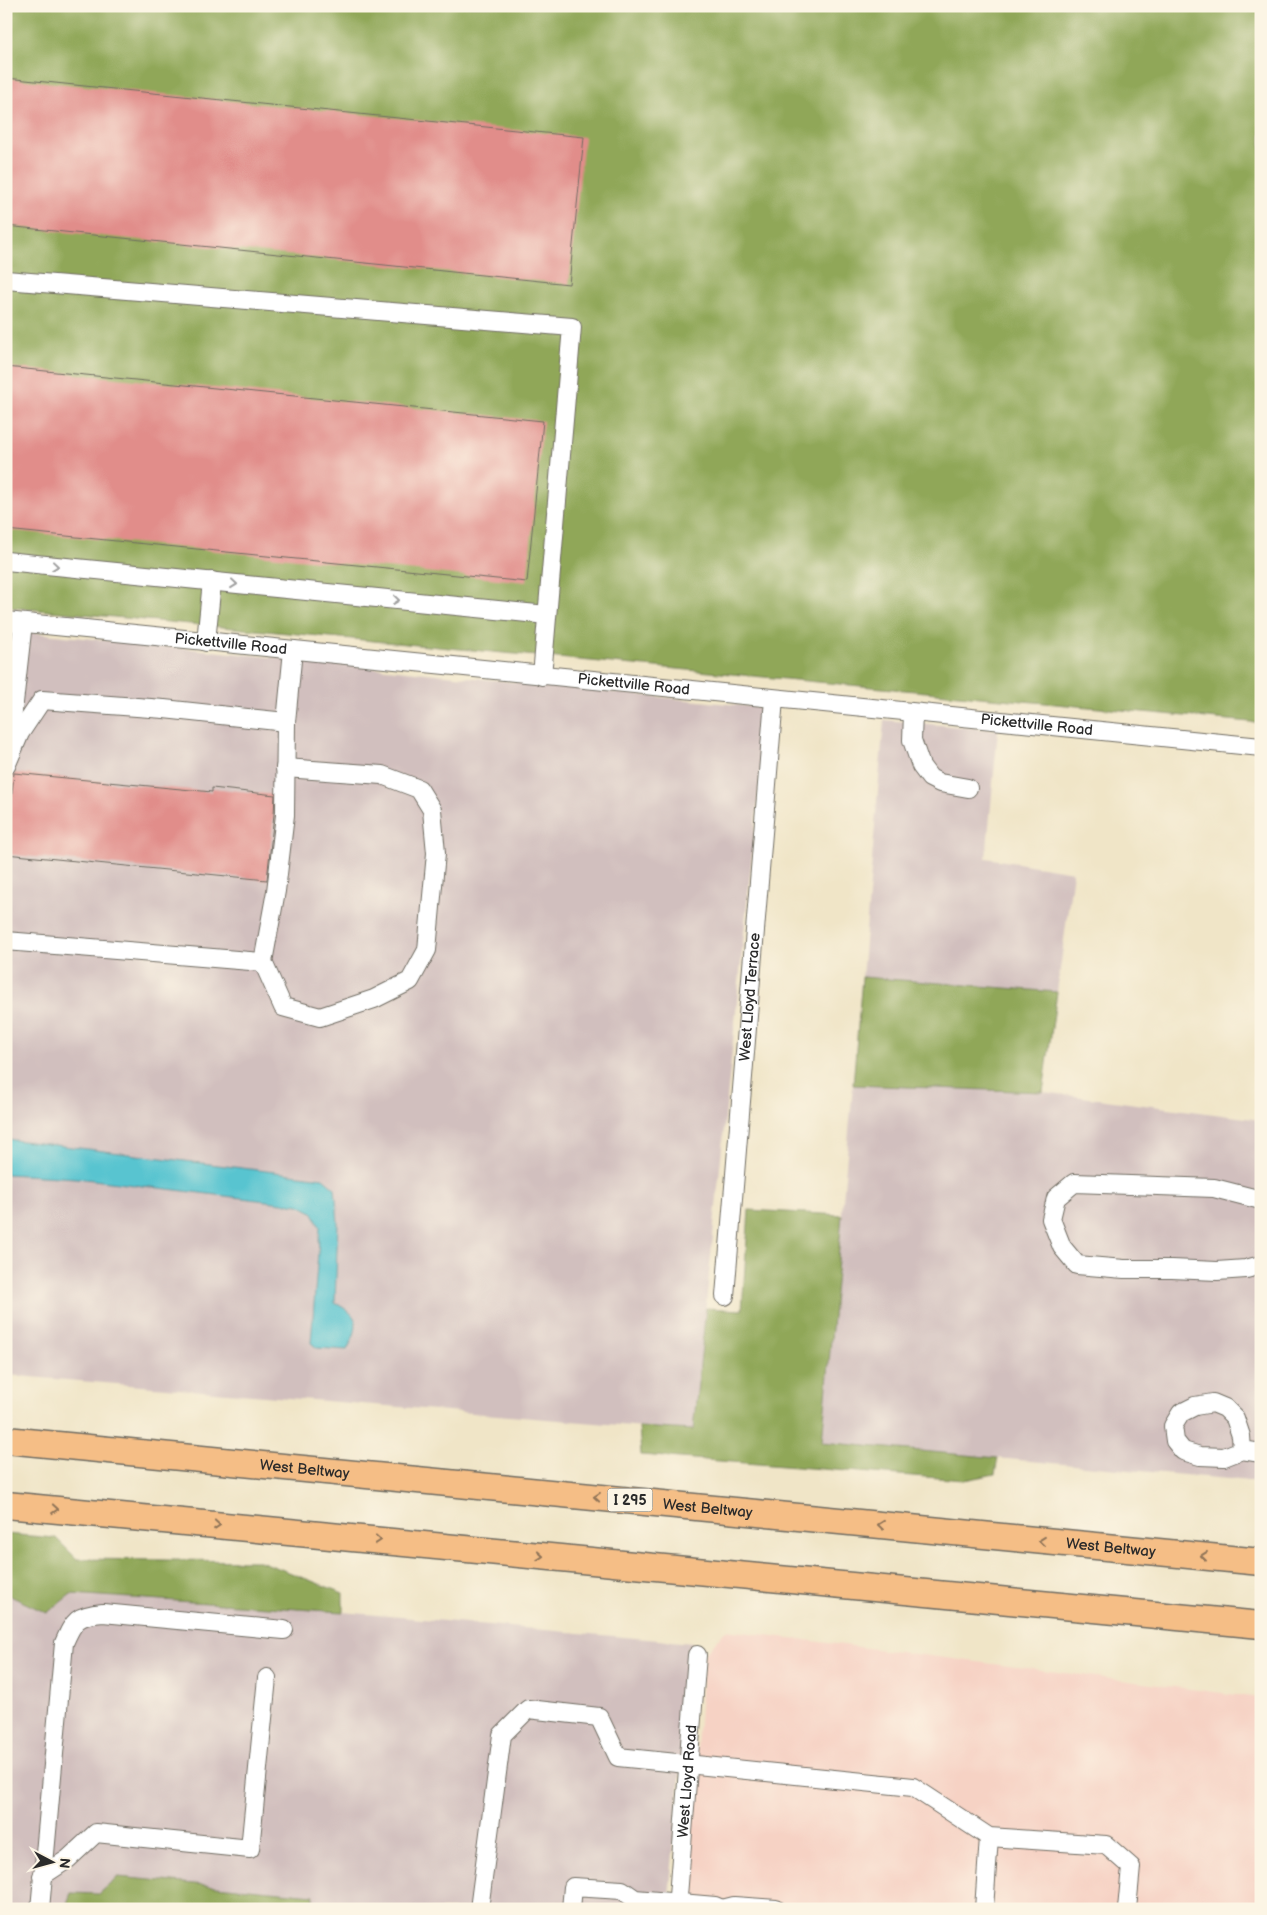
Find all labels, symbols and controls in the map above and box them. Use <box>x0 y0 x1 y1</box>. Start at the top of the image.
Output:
one-way arrow <box>51 560 59 571</box>
one-way arrow <box>230 578 238 589</box>
one-way arrow <box>392 594 400 605</box>
street label: Pickettville Road <box>174 628 288 659</box>
street label: Pickettville Road <box>577 669 691 699</box>
street label: Pickettville Road <box>980 709 1094 740</box>
street label: West Lloyd Terrace <box>735 932 764 1062</box>
street label: West Beltway <box>259 1455 351 1483</box>
road number: I 295 <box>608 1488 652 1512</box>
one-way arrow <box>593 1492 601 1503</box>
street label: West Beltway <box>662 1494 754 1522</box>
one-way arrow <box>51 1503 59 1514</box>
one-way arrow <box>213 1519 221 1530</box>
one-way arrow <box>876 1520 884 1531</box>
one-way arrow <box>375 1534 383 1545</box>
street label: West Beltway <box>1065 1534 1157 1561</box>
one-way arrow <box>1038 1535 1046 1546</box>
one-way arrow <box>536 1550 544 1561</box>
one-way arrow <box>1200 1551 1208 1562</box>
street label: West Lloyd Road <box>673 1724 701 1839</box>
north arrow <box>28 1838 78 1888</box>
text: N <box>55 1857 73 1869</box>

